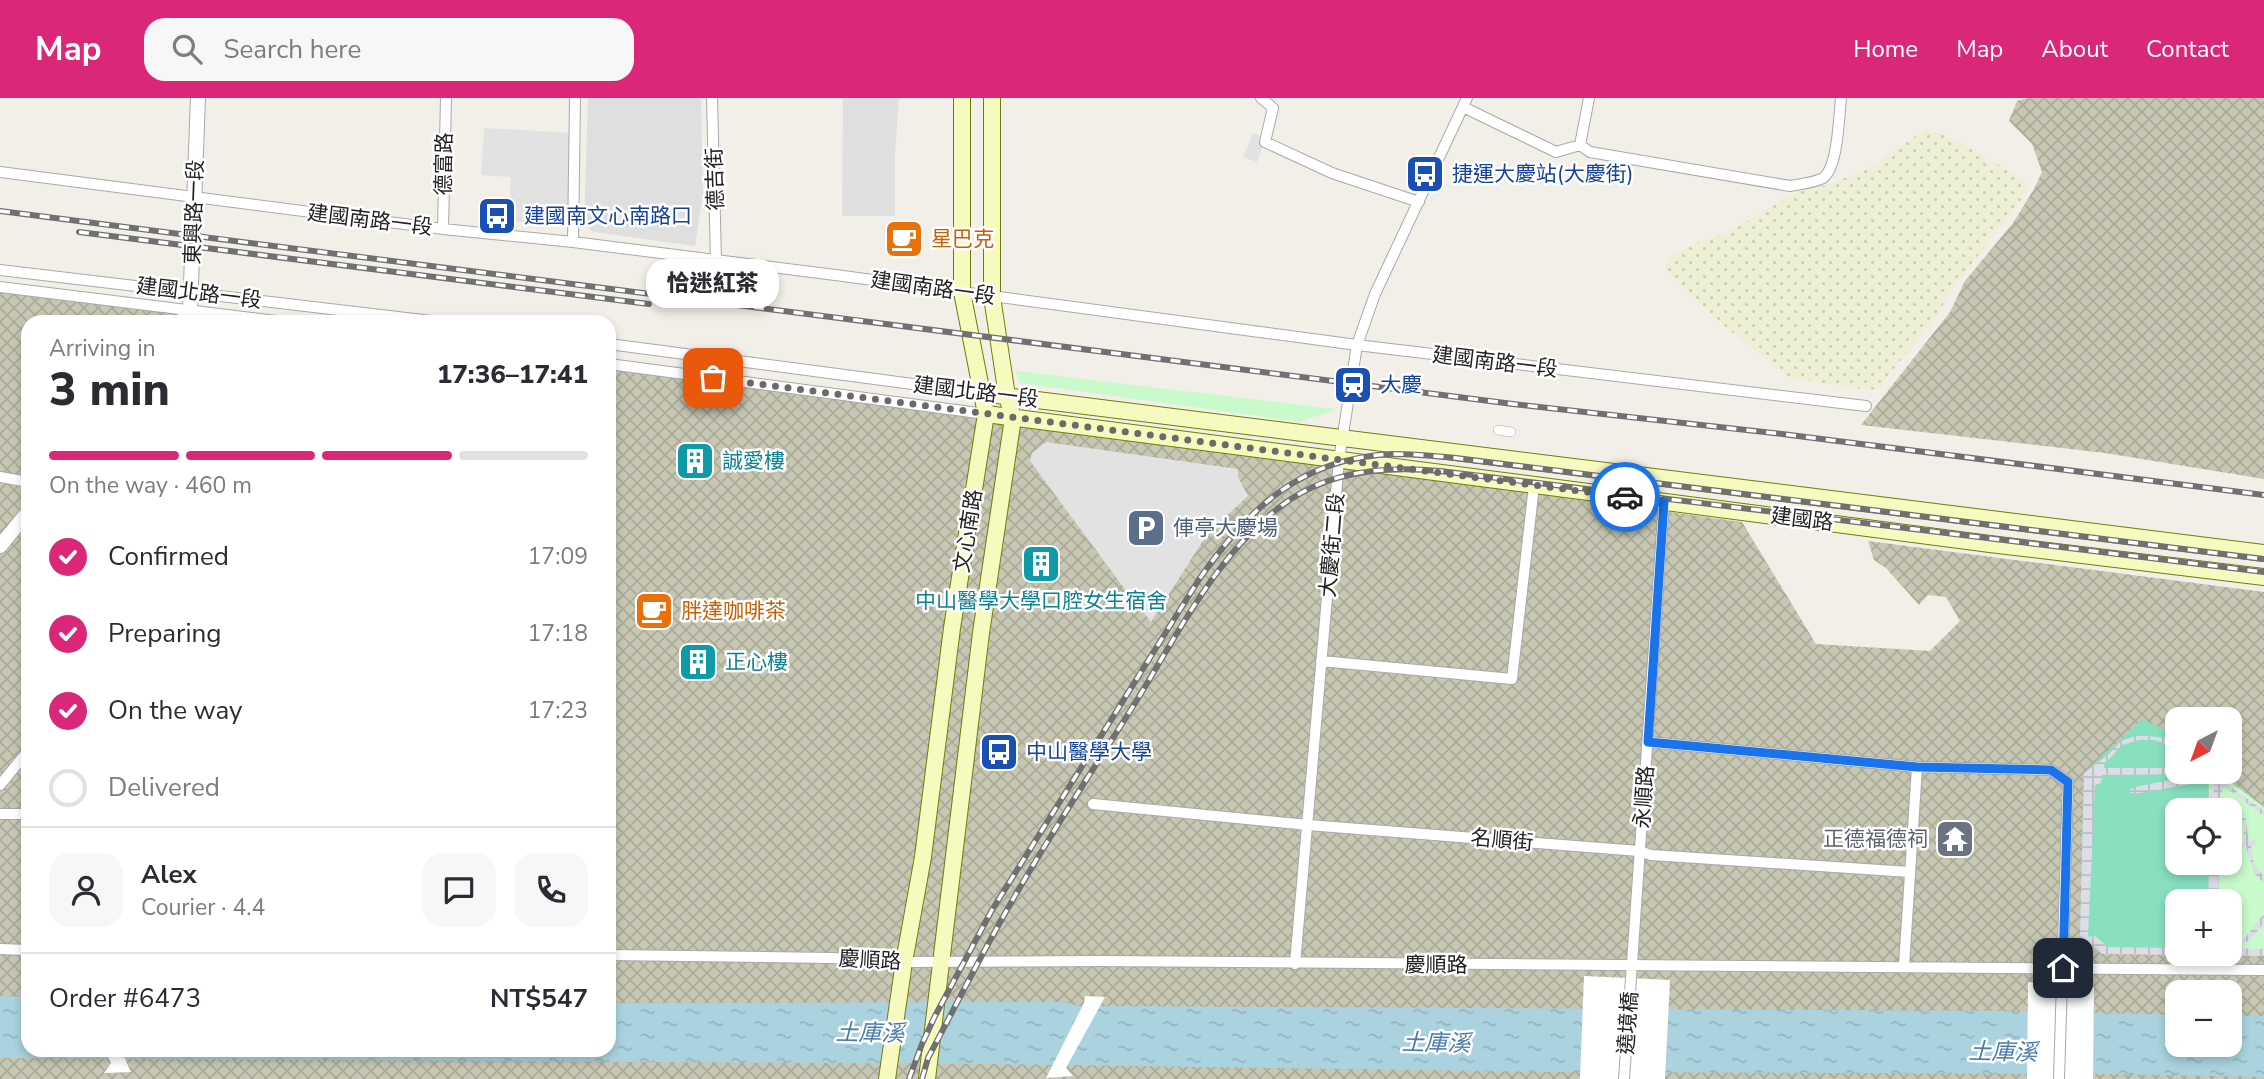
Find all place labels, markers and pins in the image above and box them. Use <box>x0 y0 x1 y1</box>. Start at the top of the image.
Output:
bus stop icon: 捷運大慶站(大慶街) <box>1404 153 1446 195</box>
place label: 捷運大慶站(大慶街) <box>1452 160 1633 188</box>
bus stop icon: 建國南文心南路口 <box>476 195 518 237</box>
place label: 建國南文心南路口 <box>524 202 692 230</box>
cafe icon: 星巴克 <box>883 218 925 260</box>
place label: 星巴克 <box>931 225 994 253</box>
callout: 恰迷紅茶 <box>646 259 780 308</box>
pin <box>683 348 743 408</box>
station icon: 大慶 <box>1332 364 1374 406</box>
place label: 大慶 <box>1380 371 1422 399</box>
building icon: 誠愛樓 <box>674 440 716 482</box>
place label: 誠愛樓 <box>722 447 785 475</box>
parking icon: 俥亭大慶場 <box>1125 507 1167 549</box>
place label: 俥亭大慶場 <box>1173 514 1278 542</box>
building icon: 中山醫學大學口腔女生宿舍 <box>1020 543 1062 585</box>
place label: 中山醫學大學口腔女生宿舍 <box>915 587 1167 615</box>
cafe icon: 胖達咖啡茶 <box>633 590 675 632</box>
place label: 胖達咖啡茶 <box>681 597 786 625</box>
building icon: 正心樓 <box>677 641 719 683</box>
place label: 正心樓 <box>725 648 788 676</box>
bus stop icon: 中山醫學大學 <box>978 731 1020 773</box>
place label: 中山醫學大學 <box>1026 738 1152 766</box>
temple icon: 正德福德祠 <box>1934 818 1976 860</box>
place label: 正德福德祠 <box>1823 825 1928 853</box>
pin <box>2033 938 2093 998</box>

